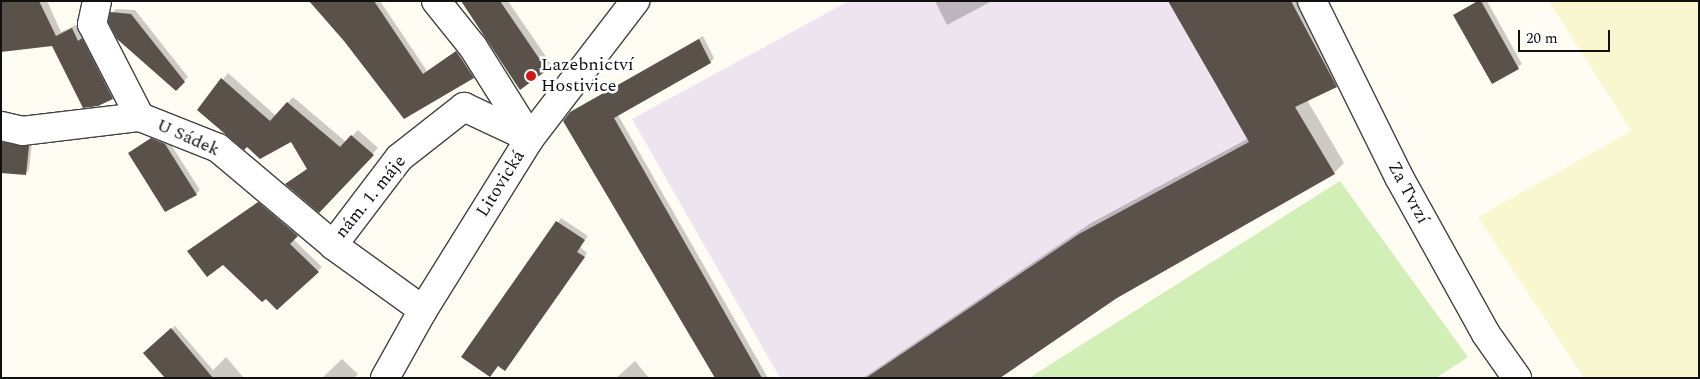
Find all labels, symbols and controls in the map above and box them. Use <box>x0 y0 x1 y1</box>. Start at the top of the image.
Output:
scale bar <box>1520 20 1612 52</box>
text: 20 m <box>1526 27 1558 50</box>
place label: Lazebnictví Hostivice <box>541 55 634 98</box>
marker: Lazebnictví Hostivice <box>525 70 537 82</box>
street label: U Sádek <box>153 115 223 161</box>
street label: Litovická <box>472 147 530 221</box>
street label: nám. 1. máje <box>331 151 411 243</box>
street label: Za Tvrzí <box>1383 158 1433 228</box>

